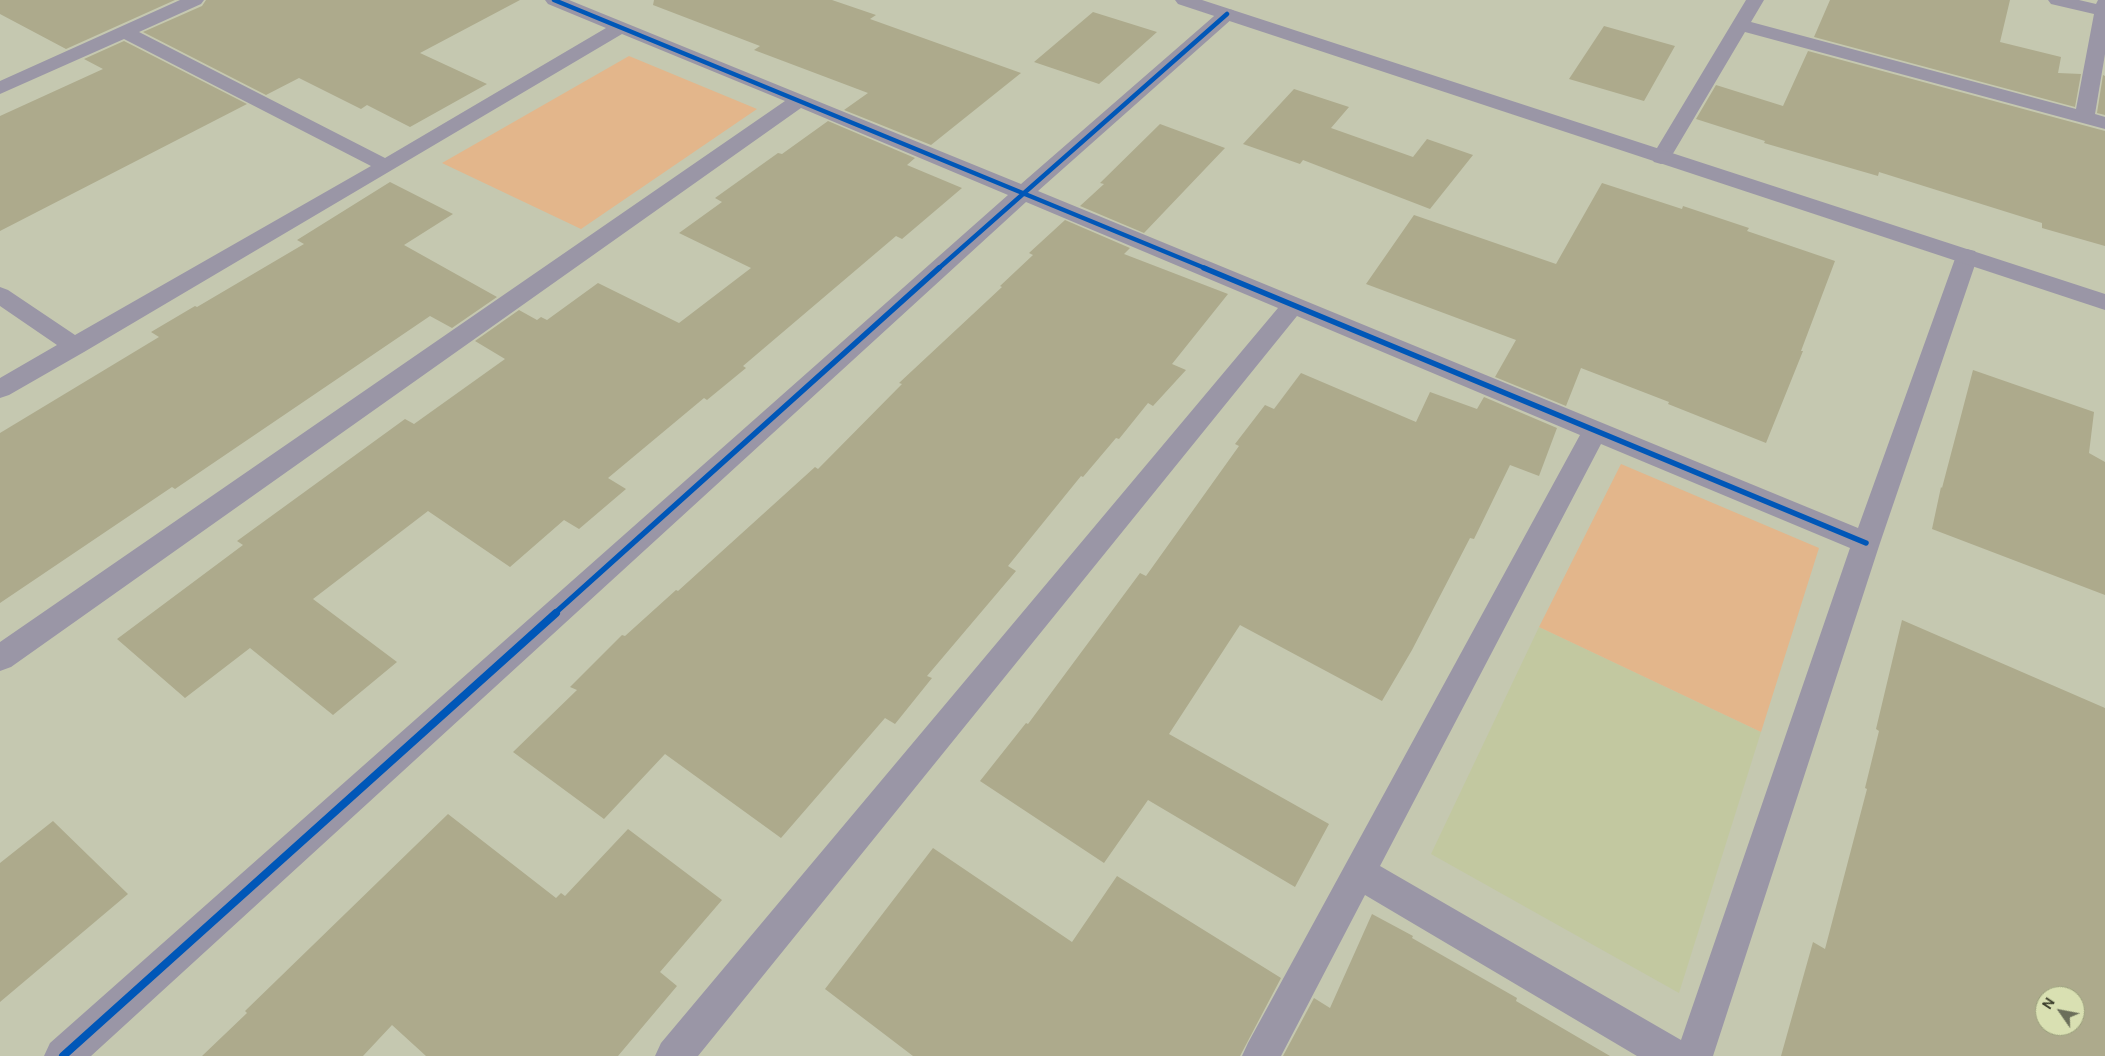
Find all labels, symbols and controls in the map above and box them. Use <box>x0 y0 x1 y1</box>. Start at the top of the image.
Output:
north arrow <box>2035 986 2085 1036</box>
text: N <box>2038 994 2059 1013</box>

